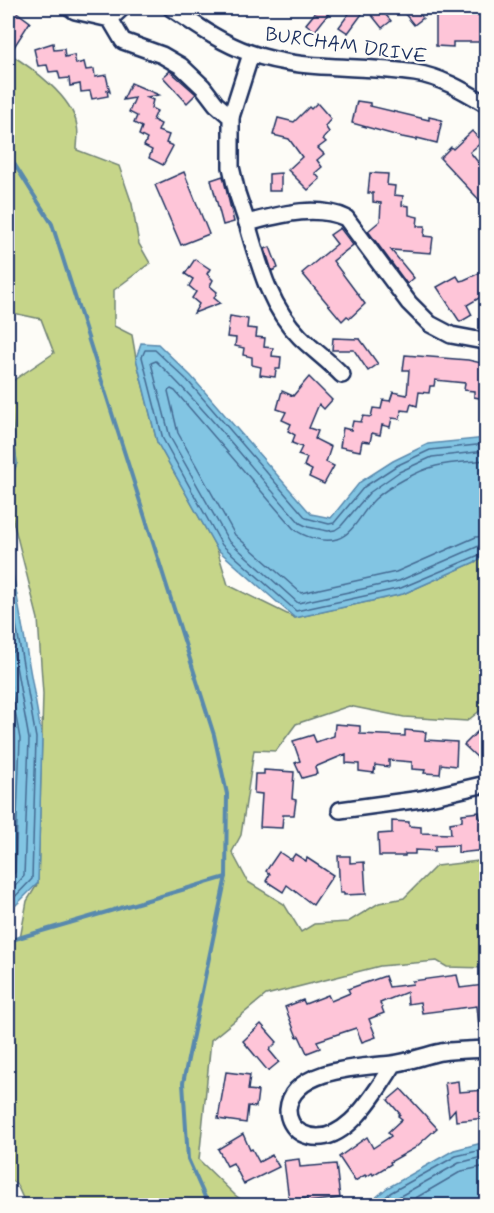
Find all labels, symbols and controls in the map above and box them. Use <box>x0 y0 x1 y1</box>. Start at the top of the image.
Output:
street label: BURCHAM DRIVE <box>263 21 429 71</box>

